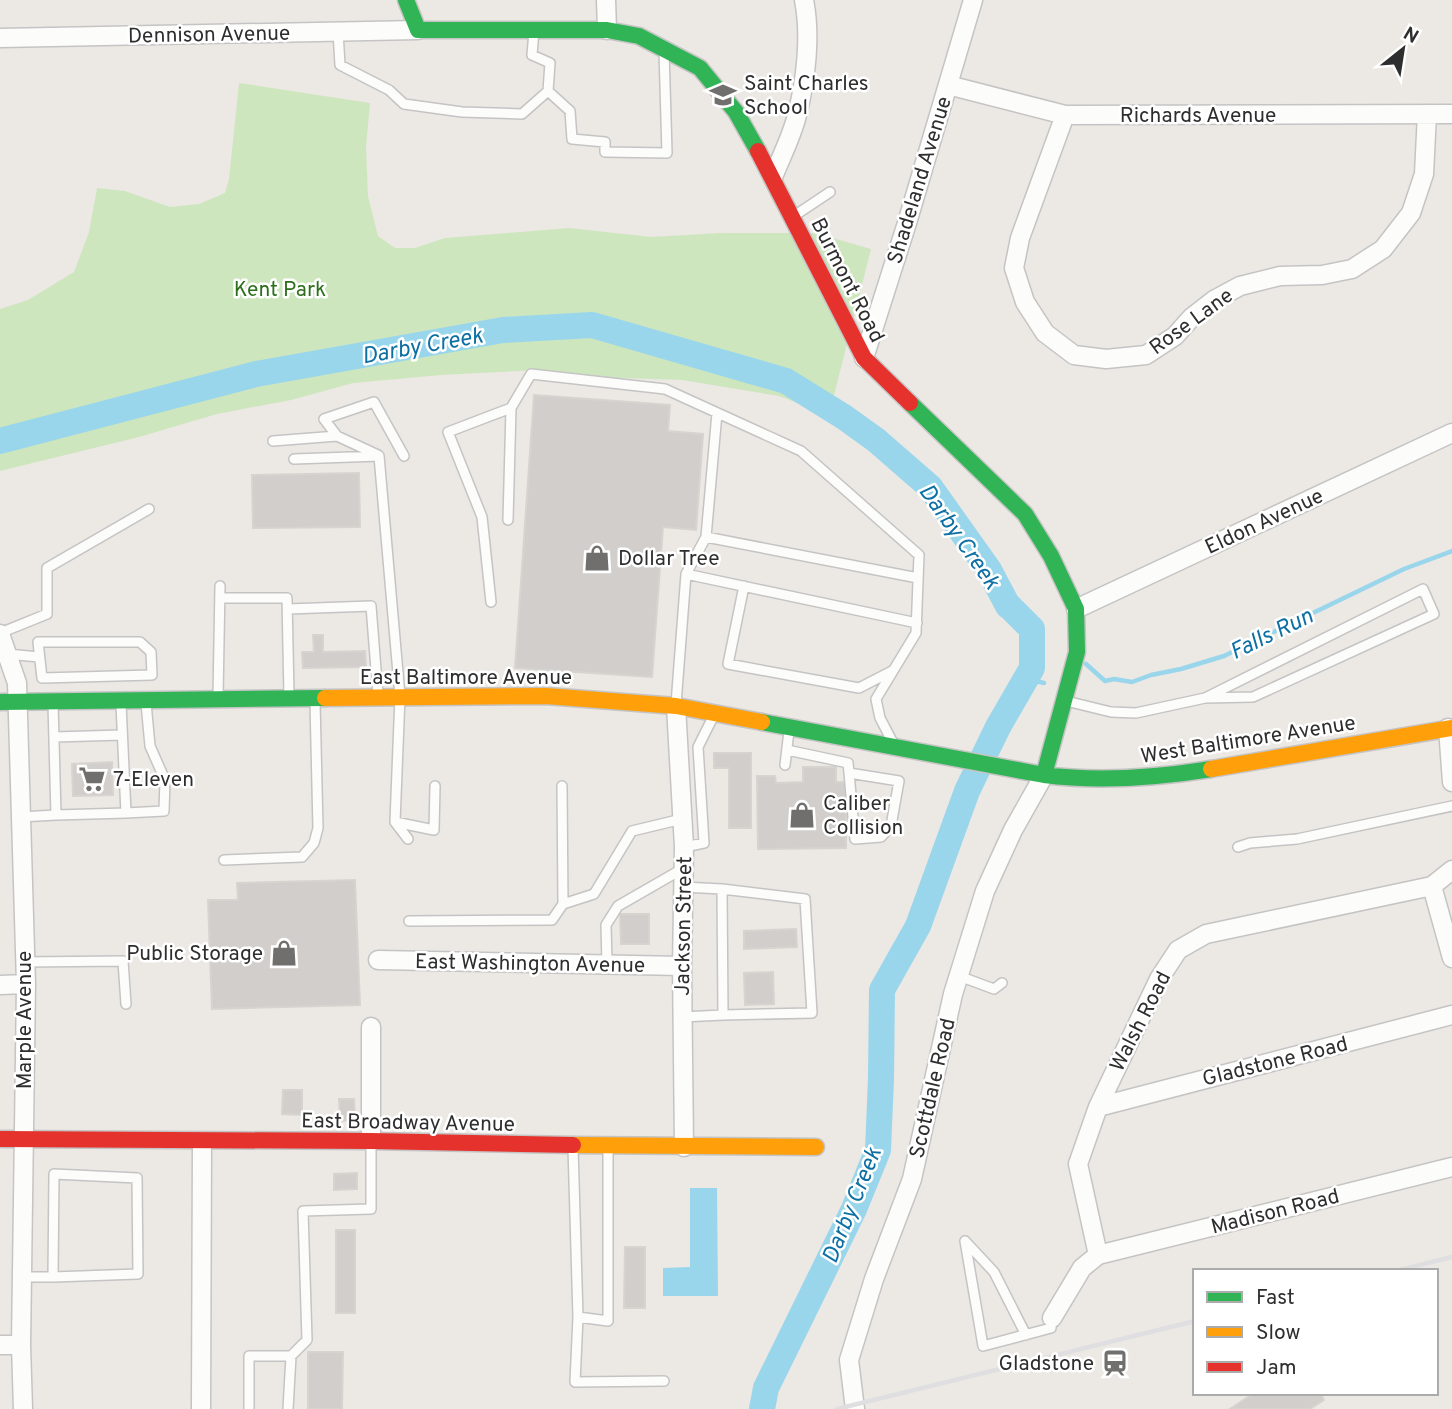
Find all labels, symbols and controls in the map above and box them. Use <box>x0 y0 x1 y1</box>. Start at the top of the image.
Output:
north arrow <box>1368 14 1438 84</box>
street label: Dennison Avenue <box>128 21 290 50</box>
text: N <box>1399 22 1422 50</box>
place label: Saint Charles School <box>744 71 869 122</box>
school or university icon: Saint Charles School <box>708 80 738 110</box>
street label: Shadeland Avenue <box>882 93 959 268</box>
street label: Richards Avenue <box>1120 103 1276 130</box>
street label: Burmont Road <box>804 214 890 348</box>
park label: Kent Park <box>234 277 326 304</box>
street label: Rose Lane <box>1145 283 1239 362</box>
water label: Darby Creek <box>360 322 486 372</box>
water label: Darby Creek <box>911 479 1005 596</box>
street label: Eldon Avenue <box>1201 483 1328 562</box>
shop icon: Dollar Tree <box>582 543 612 573</box>
place label: Dollar Tree <box>618 546 719 573</box>
water label: Falls Run <box>1226 602 1319 668</box>
street label: East Baltimore Avenue <box>360 665 572 692</box>
street label: West Baltimore Avenue <box>1139 710 1358 771</box>
supermarket icon: 7-Eleven <box>77 764 107 794</box>
place label: 7-Eleven <box>113 767 194 794</box>
place label: Caliber Collision <box>823 791 903 842</box>
shop icon: Caliber Collision <box>787 800 817 830</box>
street label: Jackson Street <box>670 856 699 996</box>
shop icon: Public Storage <box>269 938 299 968</box>
place label: Public Storage <box>126 941 263 968</box>
street label: East Washington Avenue <box>415 949 645 980</box>
street label: Marple Avenue <box>12 951 39 1089</box>
street label: Walsh Road <box>1105 967 1178 1076</box>
street label: Scottdale Road <box>904 1016 963 1161</box>
street label: Gladstone Road <box>1200 1031 1351 1094</box>
street label: East Broadway Avenue <box>301 1108 515 1139</box>
water label: Darby Creek <box>817 1143 890 1268</box>
street label: Madison Road <box>1208 1183 1342 1241</box>
legend <box>1193 1269 1438 1395</box>
text: Fast <box>1256 1285 1295 1312</box>
text: Slow <box>1256 1320 1301 1347</box>
station icon: Gladstone <box>1100 1348 1130 1378</box>
place label: Gladstone <box>998 1351 1094 1378</box>
text: Jam <box>1256 1355 1297 1382</box>

